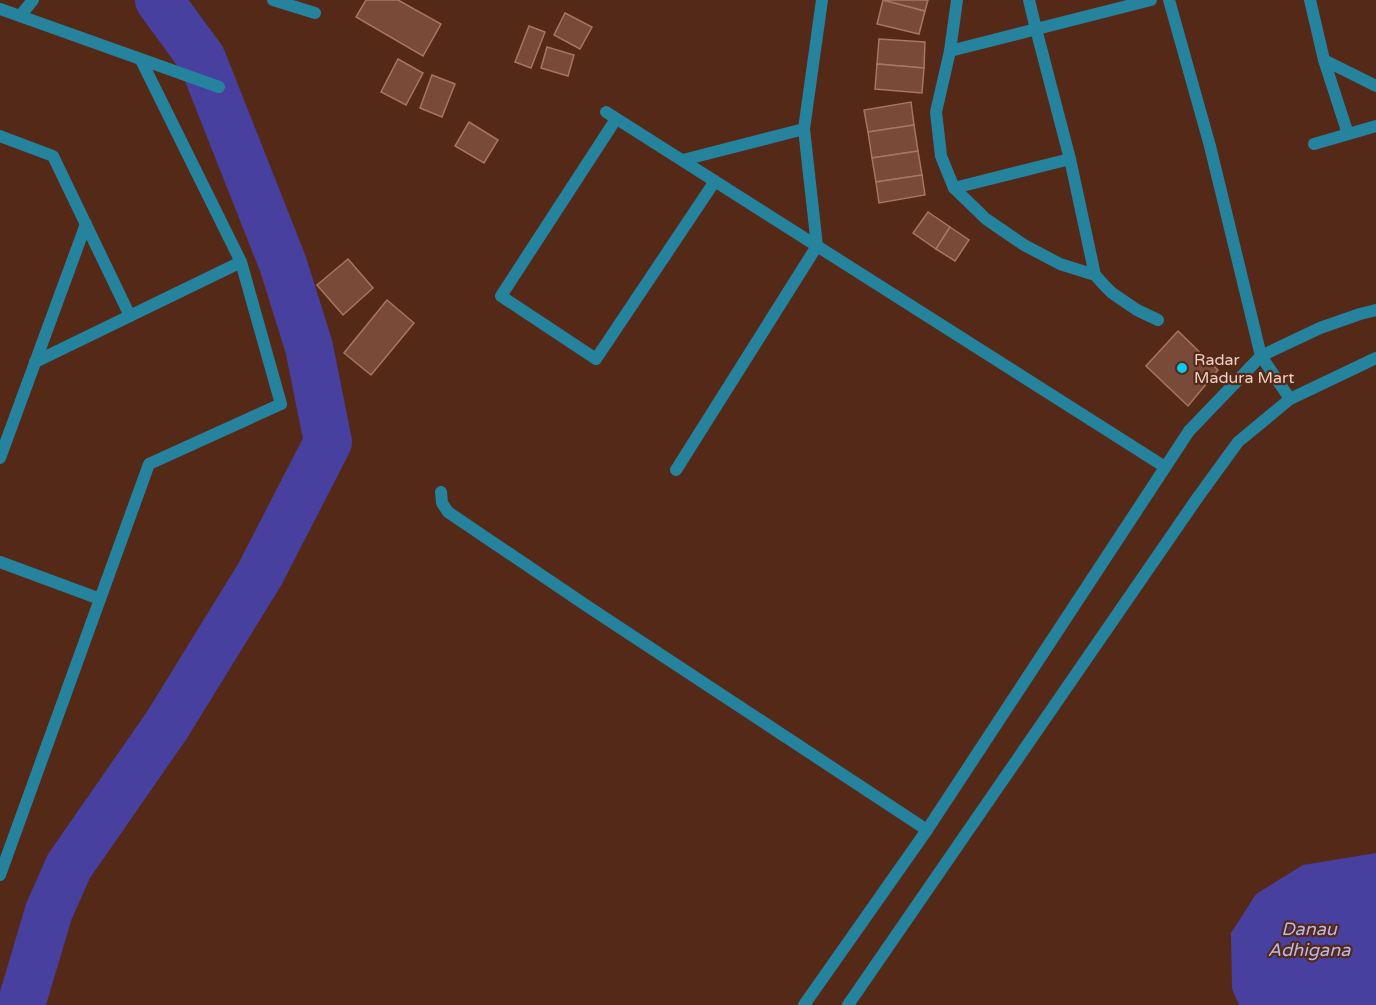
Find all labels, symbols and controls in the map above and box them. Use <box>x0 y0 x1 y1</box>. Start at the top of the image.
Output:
place label: Radar Madura Mart <box>1194 350 1294 388</box>
marker: Radar Madura Mart <box>1175 361 1189 375</box>
water label: Danau Adhigana <box>1268 918 1351 961</box>

